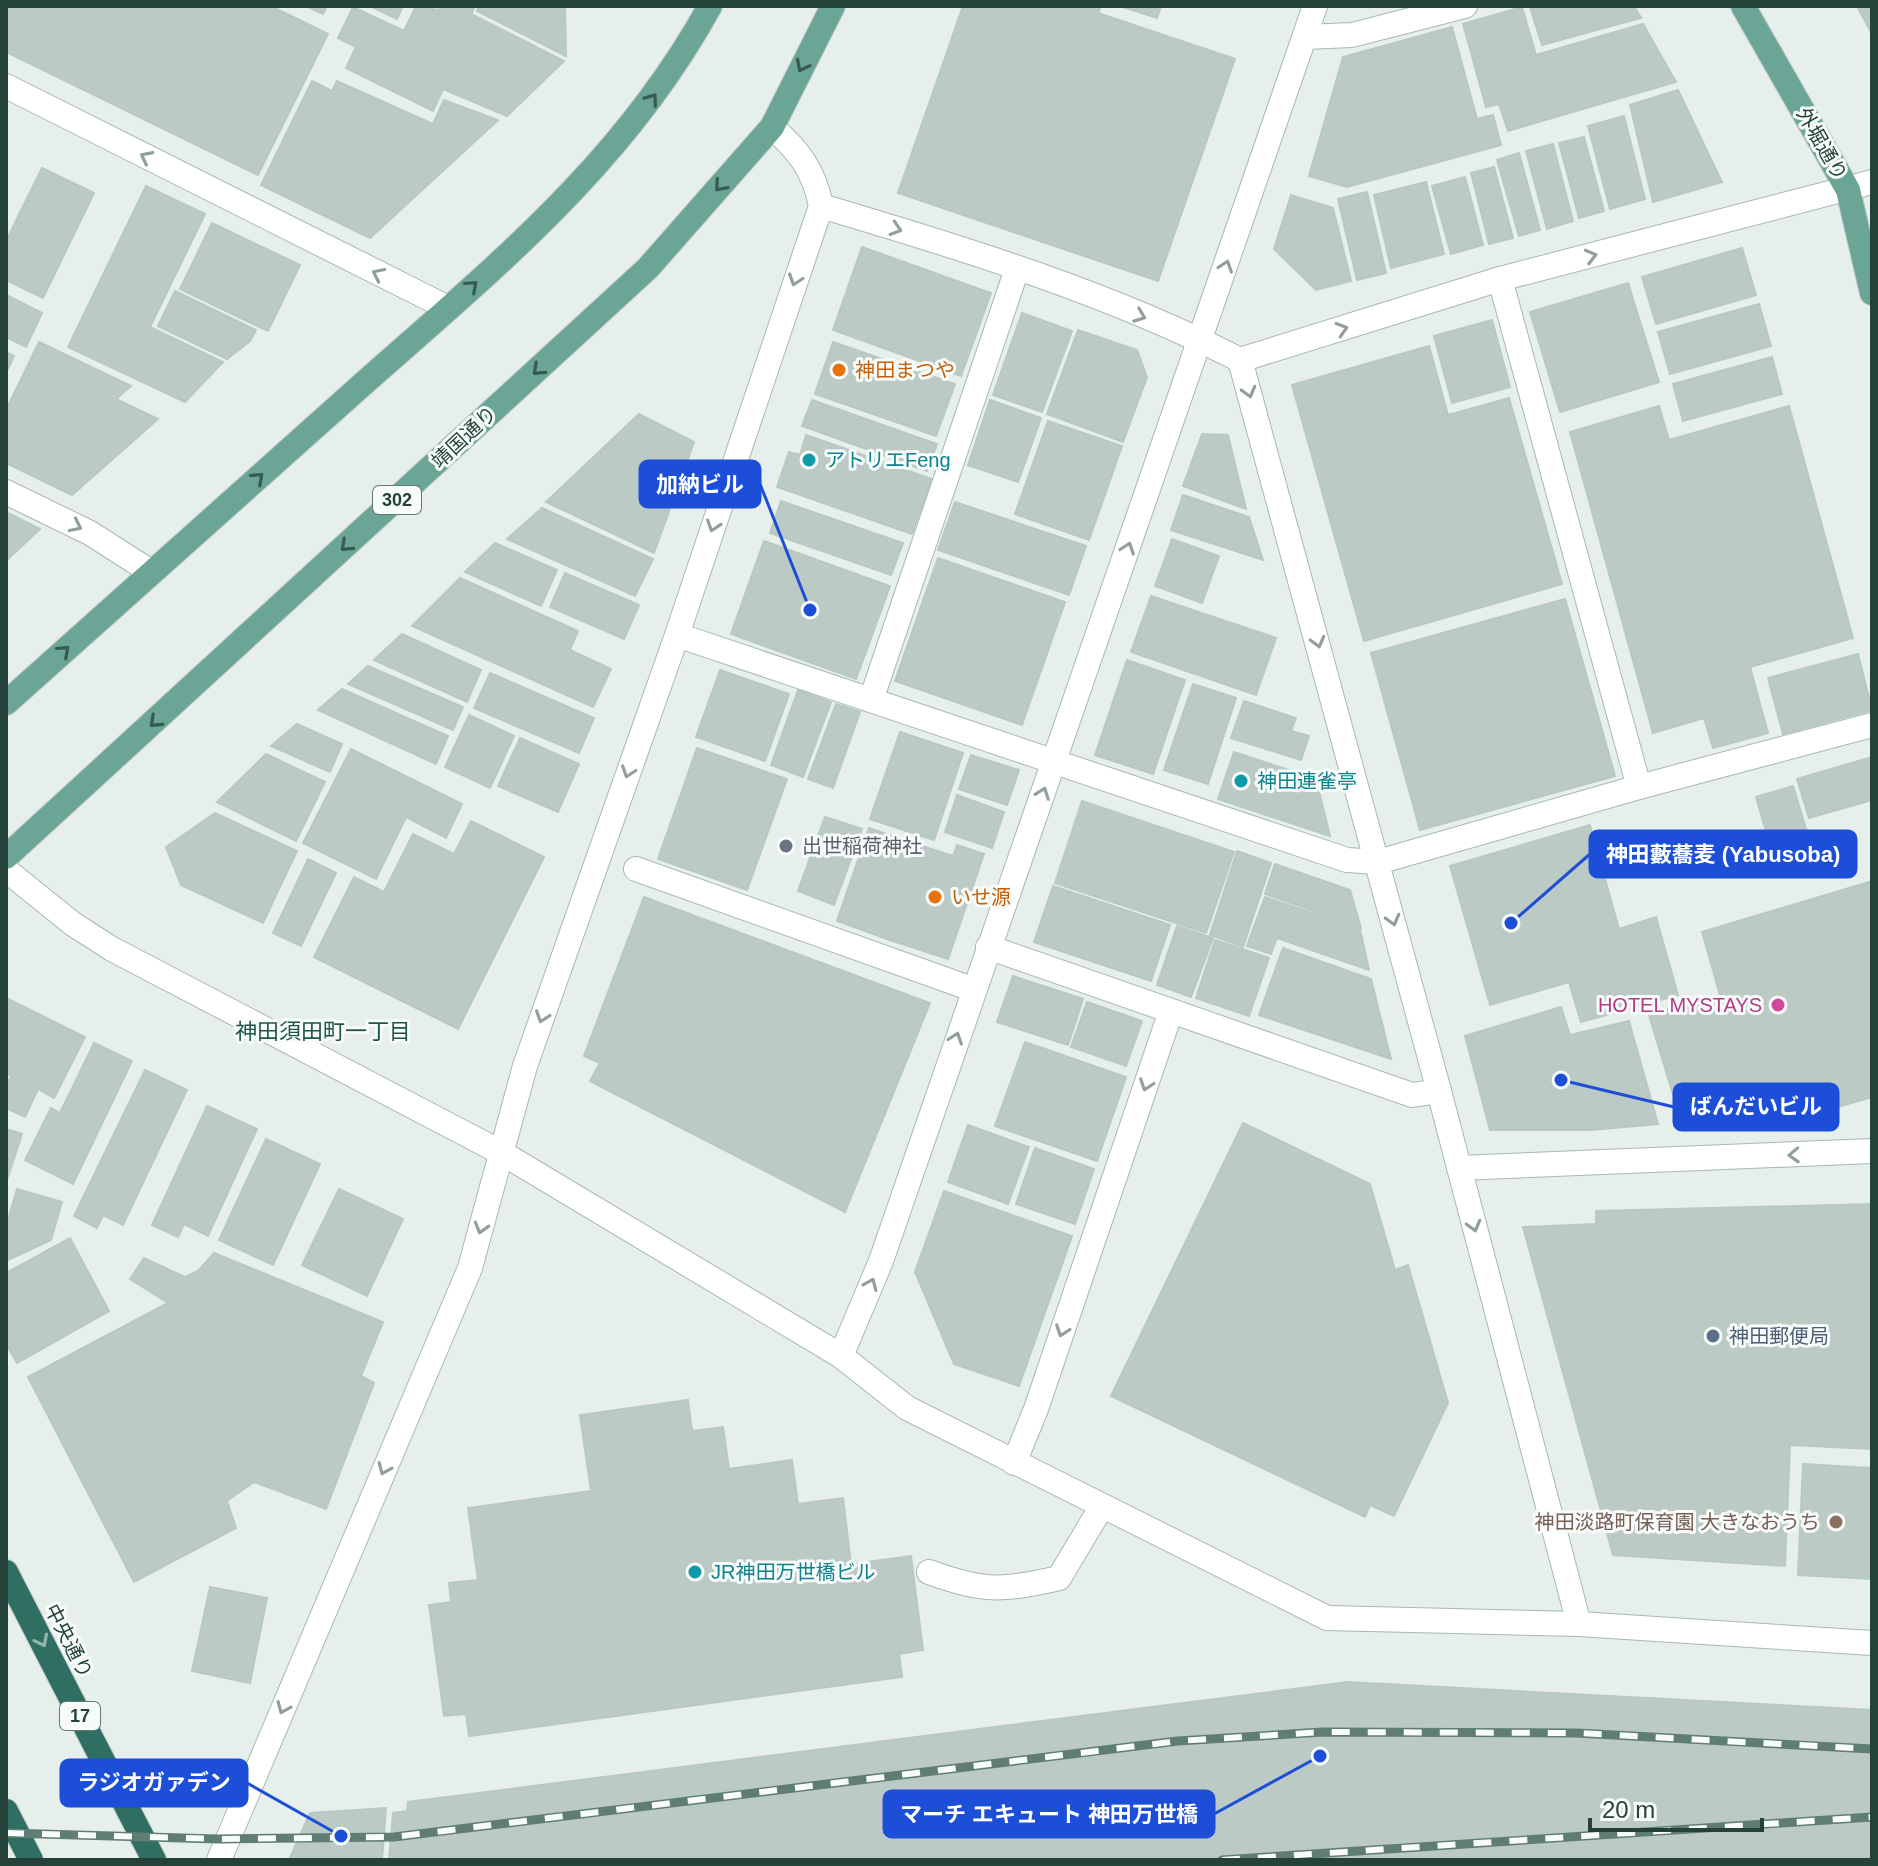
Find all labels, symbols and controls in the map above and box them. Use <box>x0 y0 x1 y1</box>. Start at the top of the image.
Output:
one-way arrow <box>797 58 812 73</box>
one-way arrow <box>643 93 657 108</box>
street label: 外堀通り <box>1792 104 1852 184</box>
one-way arrow <box>139 151 154 167</box>
one-way arrow <box>716 176 730 191</box>
one-way arrow <box>888 220 902 236</box>
one-way arrow <box>1584 248 1598 265</box>
one-way arrow <box>1216 260 1232 274</box>
one-way arrow <box>371 268 386 284</box>
one-way arrow <box>789 272 805 286</box>
one-way arrow <box>463 281 478 295</box>
one-way arrow <box>1133 307 1147 323</box>
one-way arrow <box>1334 322 1348 338</box>
place label: 神田まつや <box>855 359 955 381</box>
one-way arrow <box>532 360 547 374</box>
marker: 神田まつや <box>830 361 848 379</box>
one-way arrow <box>1240 384 1256 398</box>
street label: 靖国通り <box>427 402 501 472</box>
place label: アトリエFeng <box>825 449 951 471</box>
marker: アトリエFeng <box>800 451 818 469</box>
callout: 加納ビル <box>640 461 760 507</box>
text: 加納ビル <box>656 472 744 497</box>
one-way arrow <box>248 473 263 487</box>
road number: 302 <box>373 486 421 514</box>
one-way arrow <box>68 516 83 532</box>
one-way arrow <box>706 519 722 533</box>
one-way arrow <box>341 537 356 551</box>
one-way arrow <box>1119 541 1135 555</box>
one-way arrow <box>1309 635 1325 649</box>
one-way arrow <box>55 646 69 661</box>
one-way arrow <box>150 713 164 728</box>
one-way arrow <box>622 764 638 778</box>
place label: 神田連雀亭 <box>1257 770 1357 792</box>
marker: 神田連雀亭 <box>1232 772 1250 790</box>
one-way arrow <box>1034 787 1050 801</box>
callout: 神田藪蕎麦 (Yabusoba) <box>1590 831 1856 877</box>
place label: 出世稲荷神社 <box>802 835 922 857</box>
marker: 出世稲荷神社 <box>777 837 795 855</box>
text: 神田藪蕎麦 (Yabusoba) <box>1606 842 1840 867</box>
place label: いせ源 <box>951 886 1011 908</box>
marker: いせ源 <box>926 888 944 906</box>
one-way arrow <box>1384 913 1401 927</box>
place label: HOTEL MYSTAYS <box>1598 994 1762 1016</box>
marker: HOTEL MYSTAYS <box>1769 996 1787 1014</box>
one-way arrow <box>535 1010 552 1024</box>
district label: 神田須田町一丁目 <box>235 1019 411 1044</box>
one-way arrow <box>946 1032 962 1046</box>
one-way arrow <box>1139 1077 1155 1091</box>
callout: ばんだいビル <box>1674 1084 1838 1130</box>
text: ばんだいビル <box>1690 1094 1822 1119</box>
one-way arrow <box>1787 1146 1800 1163</box>
one-way arrow <box>1465 1218 1482 1232</box>
one-way arrow <box>474 1220 490 1234</box>
one-way arrow <box>861 1278 878 1292</box>
one-way arrow <box>1056 1324 1072 1338</box>
place label: 神田郵便局 <box>1729 1325 1829 1347</box>
marker: 神田郵便局 <box>1704 1327 1722 1345</box>
one-way arrow <box>378 1461 394 1475</box>
place label: 神田淡路町保育園 大きなおうち <box>1534 1511 1820 1533</box>
marker: 神田淡路町保育園 大きなおうち <box>1827 1513 1845 1531</box>
place label: JR神田万世橋ビル <box>711 1561 875 1583</box>
marker: JR神田万世橋ビル <box>686 1563 704 1581</box>
street label: 中央通り <box>41 1600 97 1682</box>
one-way arrow <box>32 1633 47 1647</box>
one-way arrow <box>276 1700 292 1714</box>
road number: 17 <box>60 1702 100 1730</box>
callout: ラジオガァデン <box>61 1760 247 1806</box>
text: ラジオガァデン <box>77 1770 231 1795</box>
scale bar <box>1590 1782 1762 1832</box>
callout: マーチ エキュート 神田万世橋 <box>884 1791 1214 1837</box>
text: 20 m <box>1602 1796 1655 1823</box>
text: マーチ エキュート 神田万世橋 <box>900 1802 1198 1827</box>

